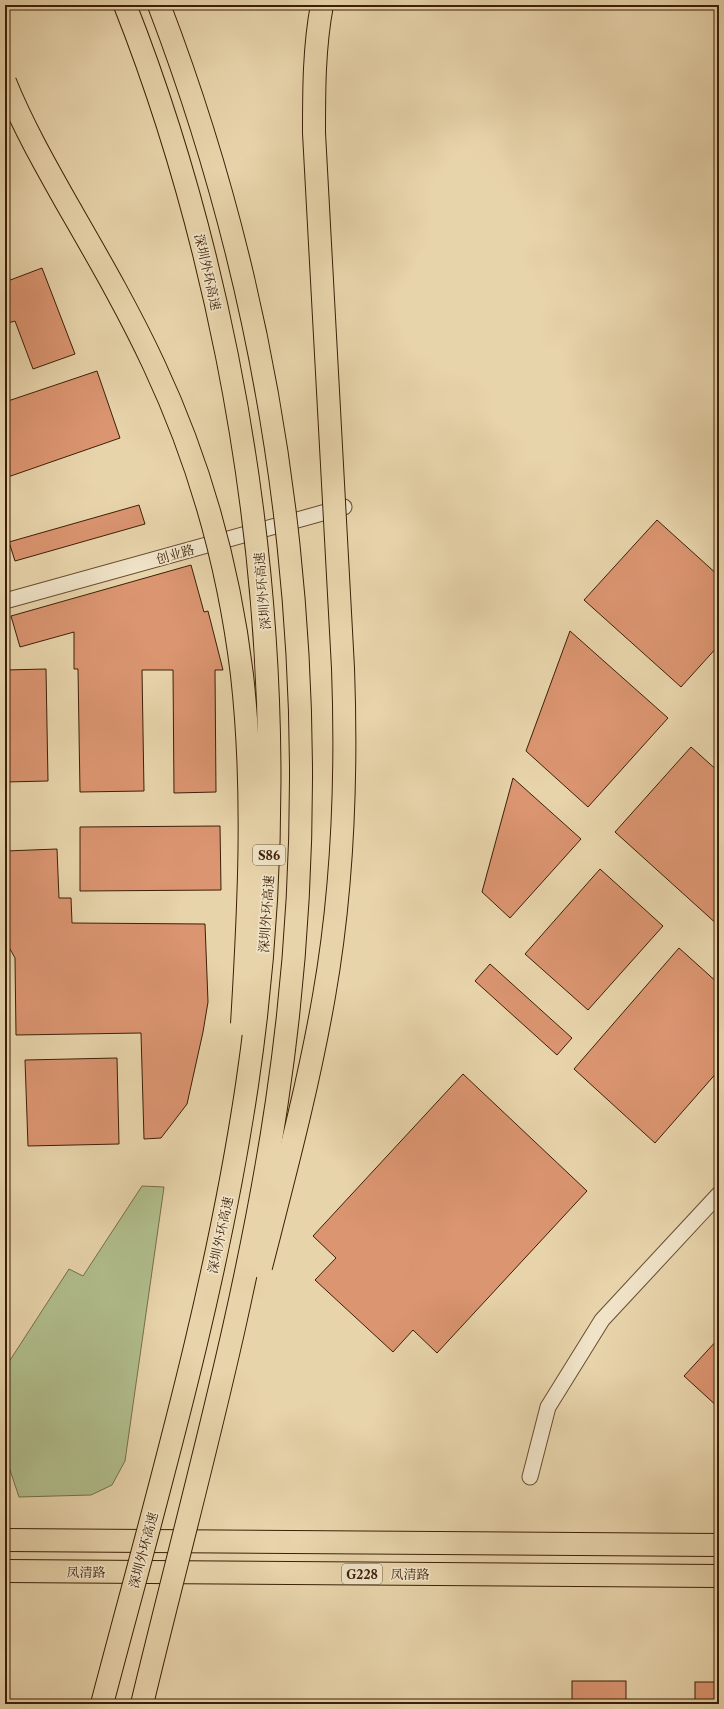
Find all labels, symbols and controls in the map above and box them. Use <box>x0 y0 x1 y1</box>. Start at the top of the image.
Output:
street label: 深圳外环高速 <box>191 232 225 312</box>
street label: 创业路 <box>154 541 196 567</box>
street label: 深圳外环高速 <box>251 551 273 631</box>
road number: S86 <box>253 845 285 865</box>
street label: 深圳外环高速 <box>255 875 277 953</box>
street label: 深圳外环高速 <box>204 1195 236 1275</box>
street label: 深圳外环高速 <box>125 1510 161 1590</box>
street label: 凤清路 <box>66 1564 106 1580</box>
road number: G228 <box>342 1564 382 1584</box>
street label: 凤清路 <box>390 1566 430 1582</box>

